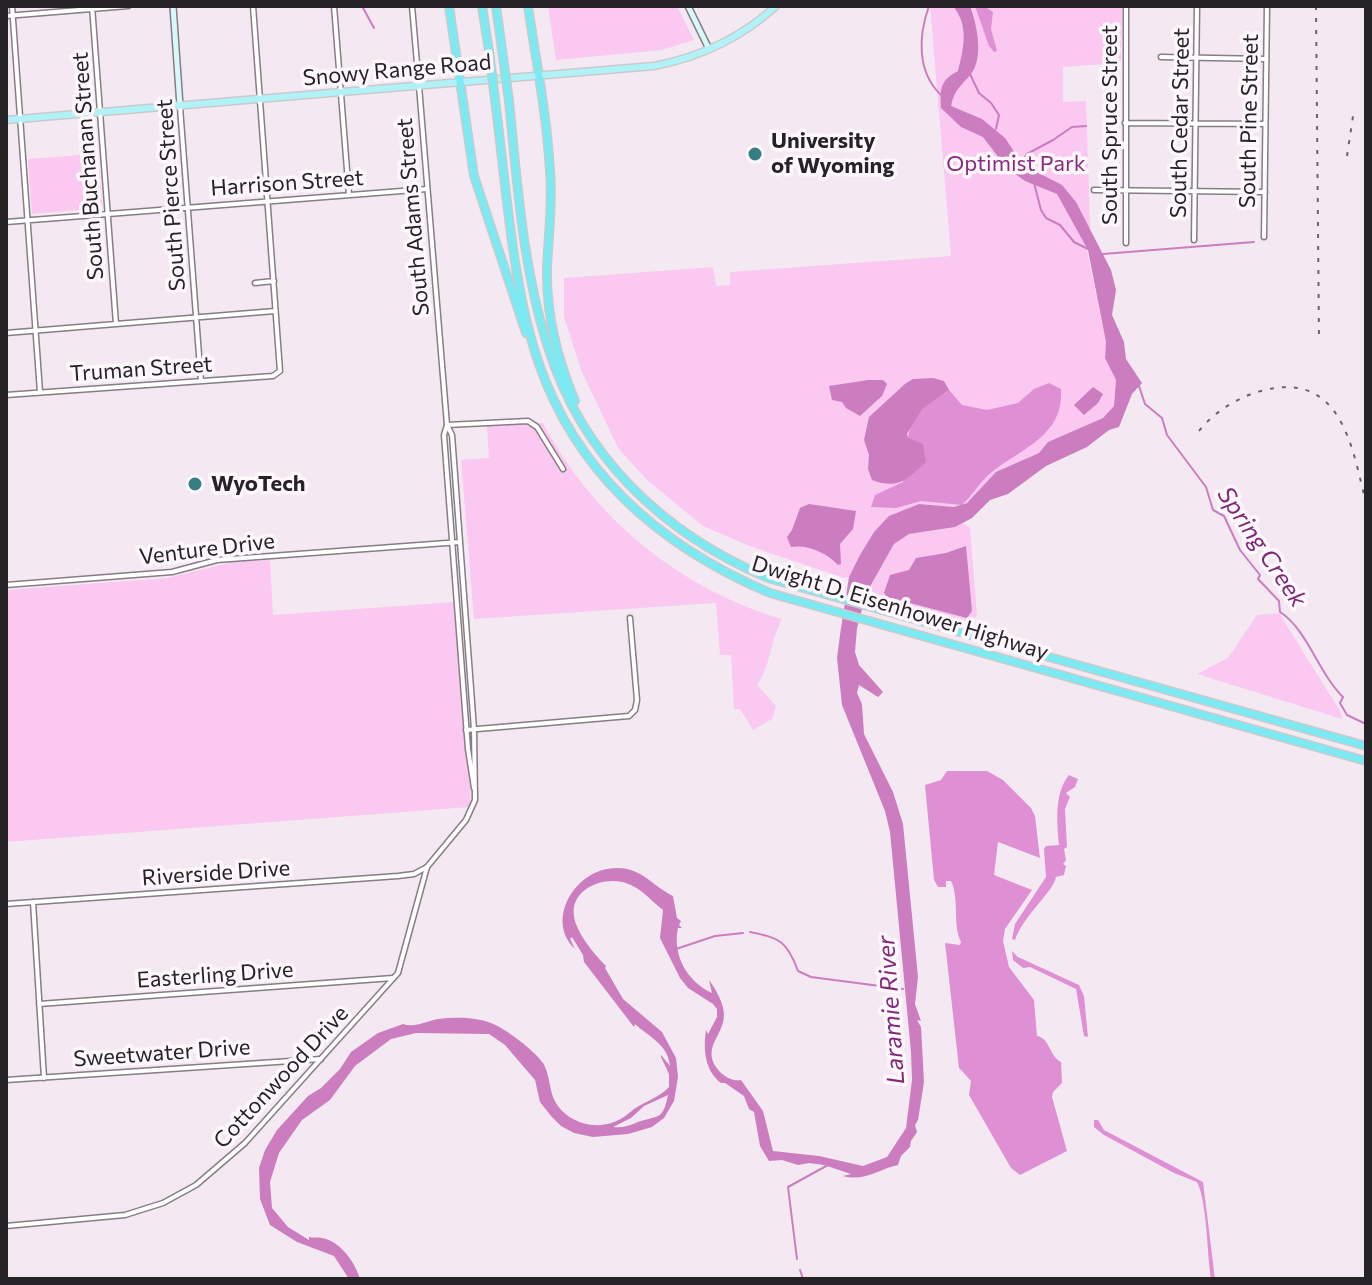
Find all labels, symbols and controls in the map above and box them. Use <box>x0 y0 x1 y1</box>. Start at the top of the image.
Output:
street label: South Spruce Street <box>1097 25 1123 225</box>
street label: South Cedar Street <box>1165 28 1195 218</box>
street label: South Pine Street <box>1234 34 1264 208</box>
street label: Snowy Range Road <box>302 49 492 91</box>
street label: South Buchanan Street <box>67 51 109 281</box>
street label: South Pierce Street <box>151 98 191 292</box>
street label: South Adams Street <box>391 117 435 317</box>
place label: University of Wyoming <box>771 128 894 180</box>
marker: University of Wyoming <box>746 145 764 163</box>
park label: Optimist Park <box>946 151 1086 177</box>
street label: Harrison Street <box>210 164 364 202</box>
street label: Truman Street <box>69 351 213 387</box>
place label: WyoTech <box>211 471 306 497</box>
marker: WyoTech <box>186 475 204 493</box>
water label: Spring Creek <box>1211 481 1313 613</box>
street label: Venture Drive <box>138 528 276 570</box>
street label: Dwight D. Eisenhower Highway <box>748 550 1052 666</box>
street label: Riverside Drive <box>141 855 291 891</box>
water label: Laramie River <box>871 935 911 1085</box>
street label: Easterling Drive <box>136 956 294 994</box>
street label: Cottonwood Drive <box>208 1000 354 1154</box>
street label: Sweetwater Drive <box>73 1034 251 1072</box>

